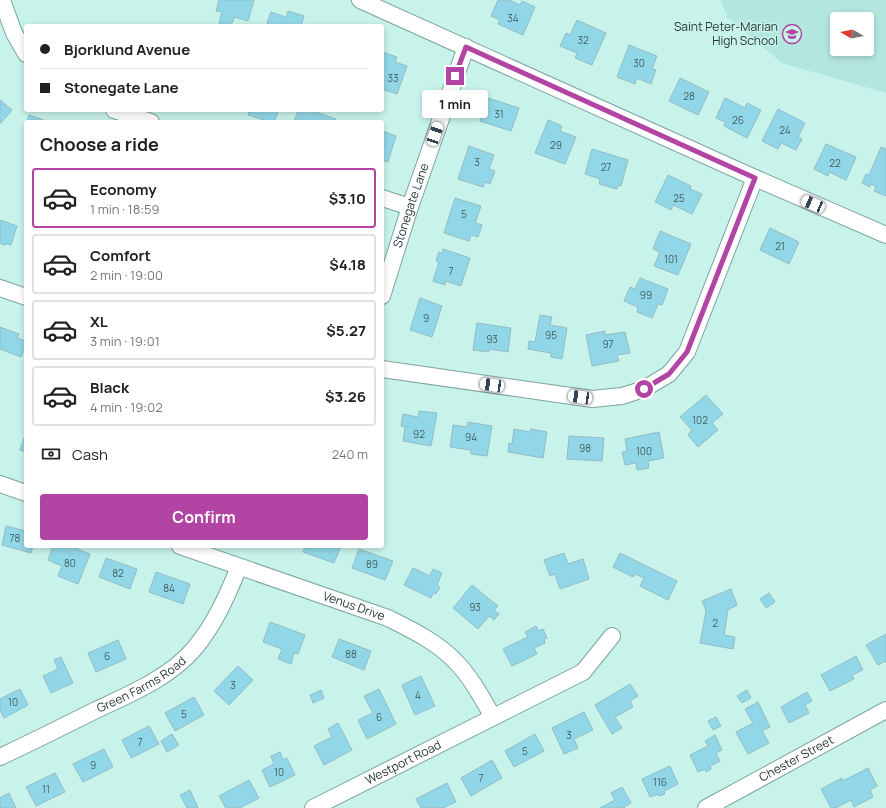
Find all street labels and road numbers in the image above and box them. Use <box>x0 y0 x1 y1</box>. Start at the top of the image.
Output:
street label: Stonegate Lane <box>389 161 433 250</box>
street label: Venus Drive <box>321 587 387 624</box>
street label: Green Farms Road <box>94 652 190 716</box>
street label: Chester Street <box>756 731 837 786</box>
street label: Westport Road <box>362 736 444 788</box>

